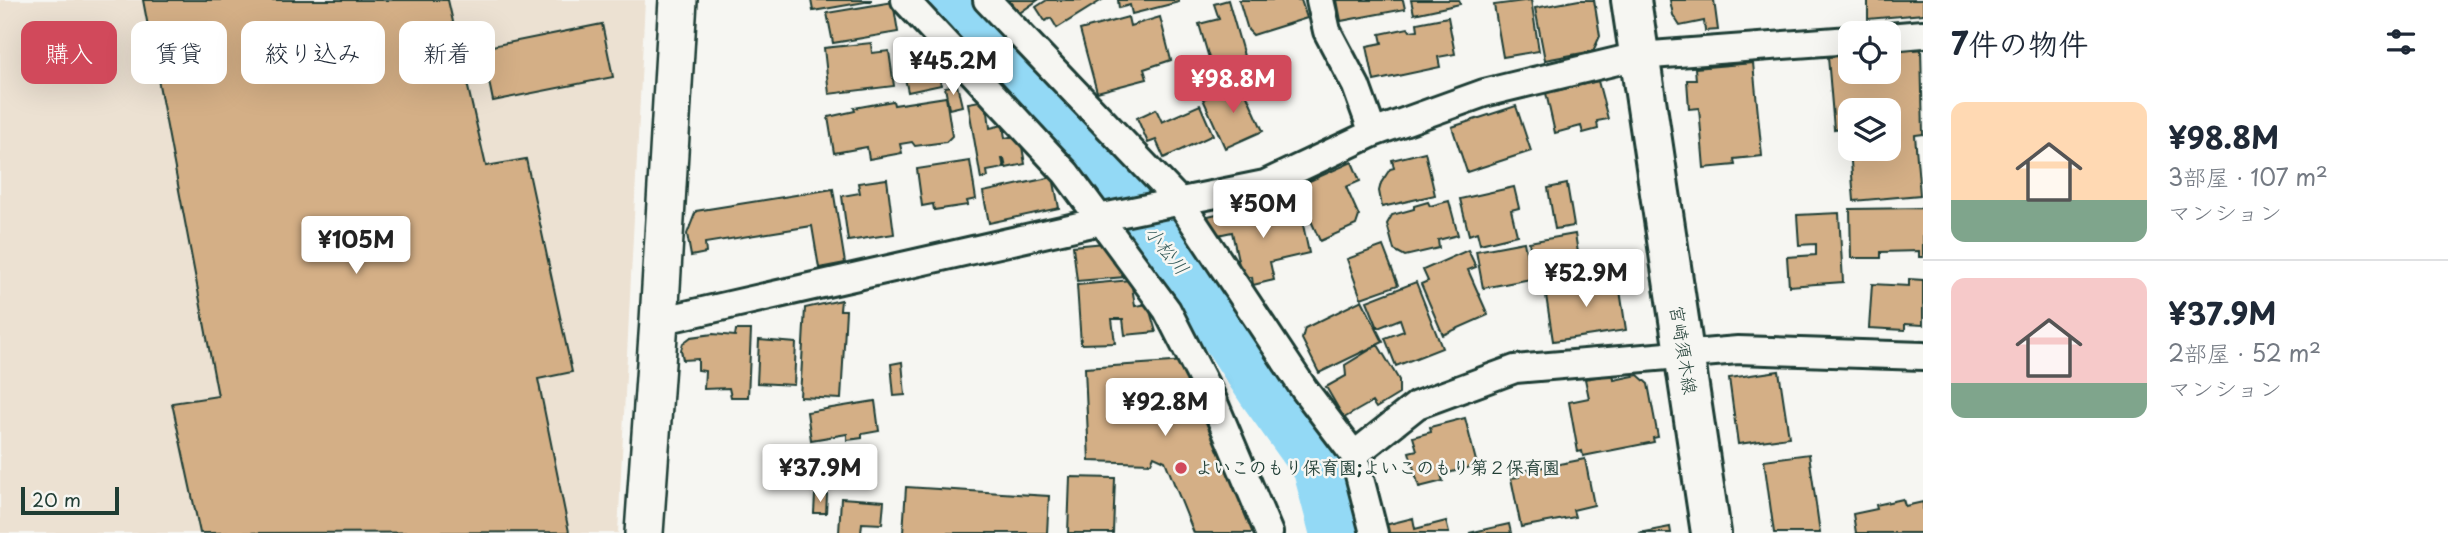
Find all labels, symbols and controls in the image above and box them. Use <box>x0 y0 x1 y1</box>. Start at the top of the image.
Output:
text: 7件の物件 <box>1951 20 2088 65</box>
chip: 購入 <box>21 21 117 84</box>
chip: 賃貸 <box>131 21 227 84</box>
chip: 絞り込み <box>241 21 385 84</box>
chip: 新着 <box>399 21 495 84</box>
map controls <box>1838 21 1901 161</box>
button: locate <box>1838 21 1901 84</box>
icon: filters <box>2382 23 2420 61</box>
pin: ¥45.2M <box>896 38 1010 97</box>
text: ¥45.2M <box>909 42 997 77</box>
pin: ¥98.8M <box>1176 55 1290 115</box>
text: ¥98.8M <box>1190 60 1276 95</box>
button: layers <box>1838 98 1901 161</box>
text: ¥98.8M <box>2168 114 2279 159</box>
icon: home <box>2007 130 2091 214</box>
text: 3部屋 · 107 m² <box>2168 159 2328 194</box>
pin: ¥50M <box>1222 180 1304 240</box>
text: ¥50M <box>1229 185 1297 220</box>
text: マンション <box>2168 194 2282 229</box>
pin: ¥105M <box>307 216 405 276</box>
water label: 小松川 <box>1139 218 1197 280</box>
text: ¥105M <box>317 221 395 256</box>
pin: ¥52.9M <box>1529 250 1643 309</box>
text: ¥52.9M <box>1544 254 1628 289</box>
text: ¥37.9M <box>2168 290 2276 335</box>
street label: 宮崎須木線 <box>1664 303 1705 396</box>
icon: home <box>2007 306 2091 390</box>
text: 2部屋 · 52 m² <box>2168 335 2321 370</box>
text: マンション <box>2168 370 2282 405</box>
pin: ¥92.8M <box>1108 378 1222 438</box>
text: ¥92.8M <box>1122 383 1208 418</box>
pin: ¥37.9M <box>763 444 877 504</box>
text: ¥37.9M <box>778 449 862 484</box>
place label: よいこのもり保育園;よいこのもり第２保育園 <box>1195 453 1560 480</box>
marker: よいこのもり保育園;よいこのもり第２保育園 <box>1173 460 1189 476</box>
scale bar <box>21 484 119 516</box>
text: 20 m <box>32 485 81 513</box>

